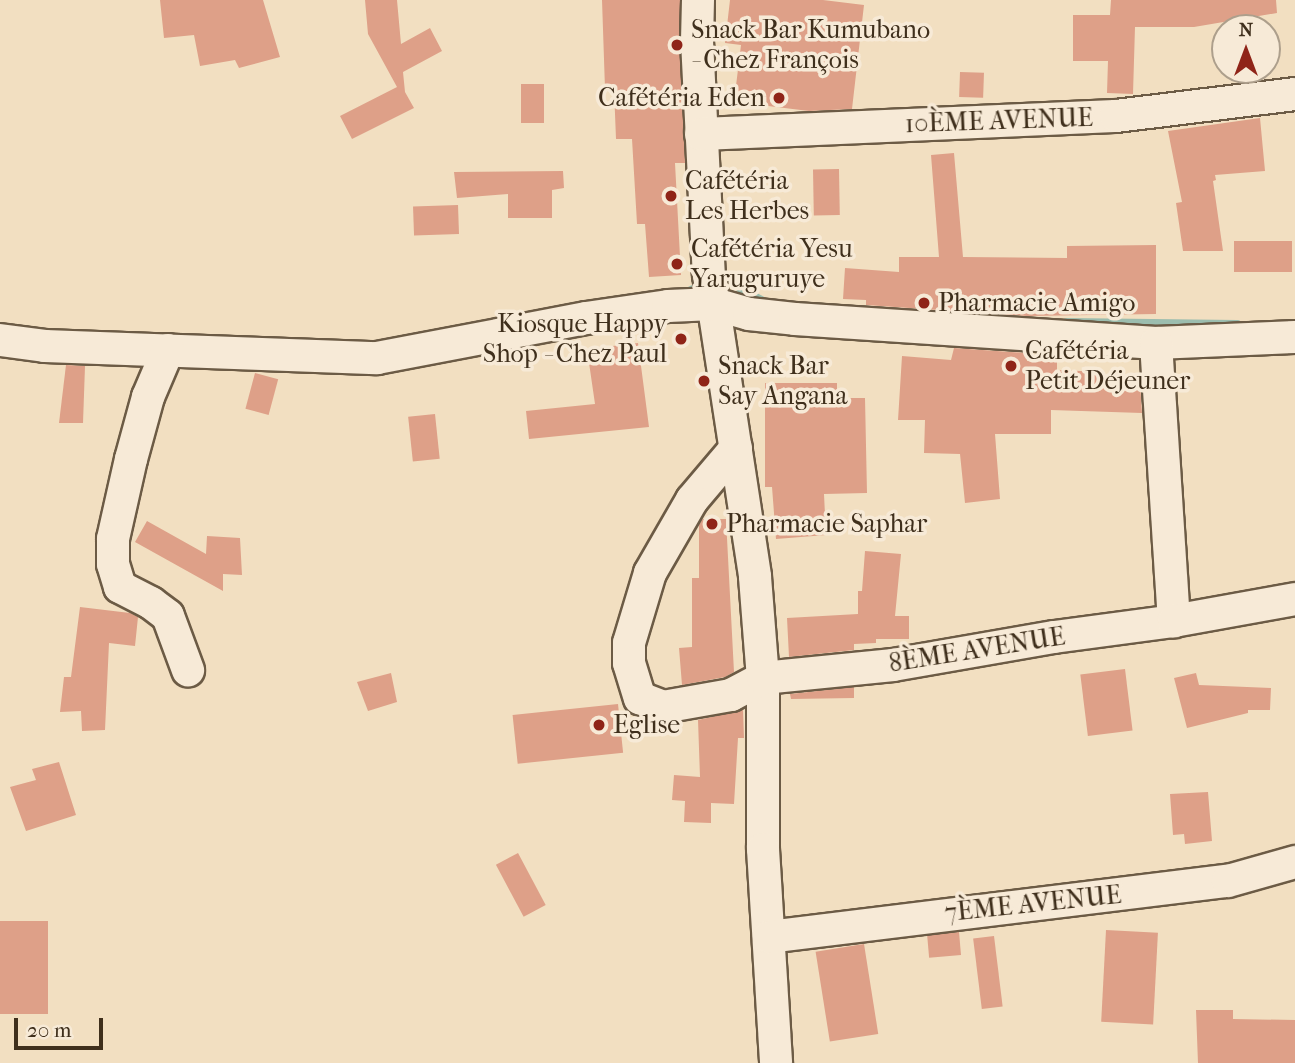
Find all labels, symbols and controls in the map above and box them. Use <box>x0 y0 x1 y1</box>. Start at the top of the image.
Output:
place label: Snack Bar Kumubano - Chez François <box>691 14 930 76</box>
north arrow <box>1211 14 1281 84</box>
text: N <box>1239 19 1253 41</box>
marker: Snack Bar Kumubano - Chez François <box>669 37 685 53</box>
place label: Cafétéria Eden <box>598 82 765 114</box>
marker: Cafétéria Eden <box>771 90 787 106</box>
street label: 10ÈME AVENUE <box>904 102 1094 140</box>
place label: Cafétéria Les Herbes <box>685 165 809 227</box>
marker: Cafétéria Les Herbes <box>663 188 679 204</box>
place label: Cafétéria Yesu Yaruguruye <box>691 233 853 294</box>
marker: Cafétéria Yesu Yaruguruye <box>669 256 685 272</box>
place label: Pharmacie Amigo <box>938 287 1135 319</box>
marker: Pharmacie Amigo <box>916 295 932 311</box>
place label: Kiosque Happy Shop - Chez Paul <box>483 308 667 370</box>
marker: Kiosque Happy Shop - Chez Paul <box>673 331 689 347</box>
place label: Cafétéria Petit Déjeuner <box>1025 335 1190 396</box>
place label: Snack Bar Say Angana <box>718 350 847 412</box>
marker: Cafétéria Petit Déjeuner <box>1003 358 1019 374</box>
marker: Snack Bar Say Angana <box>696 373 712 389</box>
place label: Pharmacie Saphar <box>726 508 927 540</box>
marker: Pharmacie Saphar <box>704 516 720 532</box>
street label: 8ÈME AVENUE <box>887 621 1067 679</box>
place label: Eglise <box>613 709 680 741</box>
marker: Eglise <box>591 717 607 733</box>
street label: 7ÈME AVENUE <box>943 879 1123 929</box>
scale bar <box>18 1004 107 1048</box>
text: 20 m <box>27 1018 71 1042</box>

